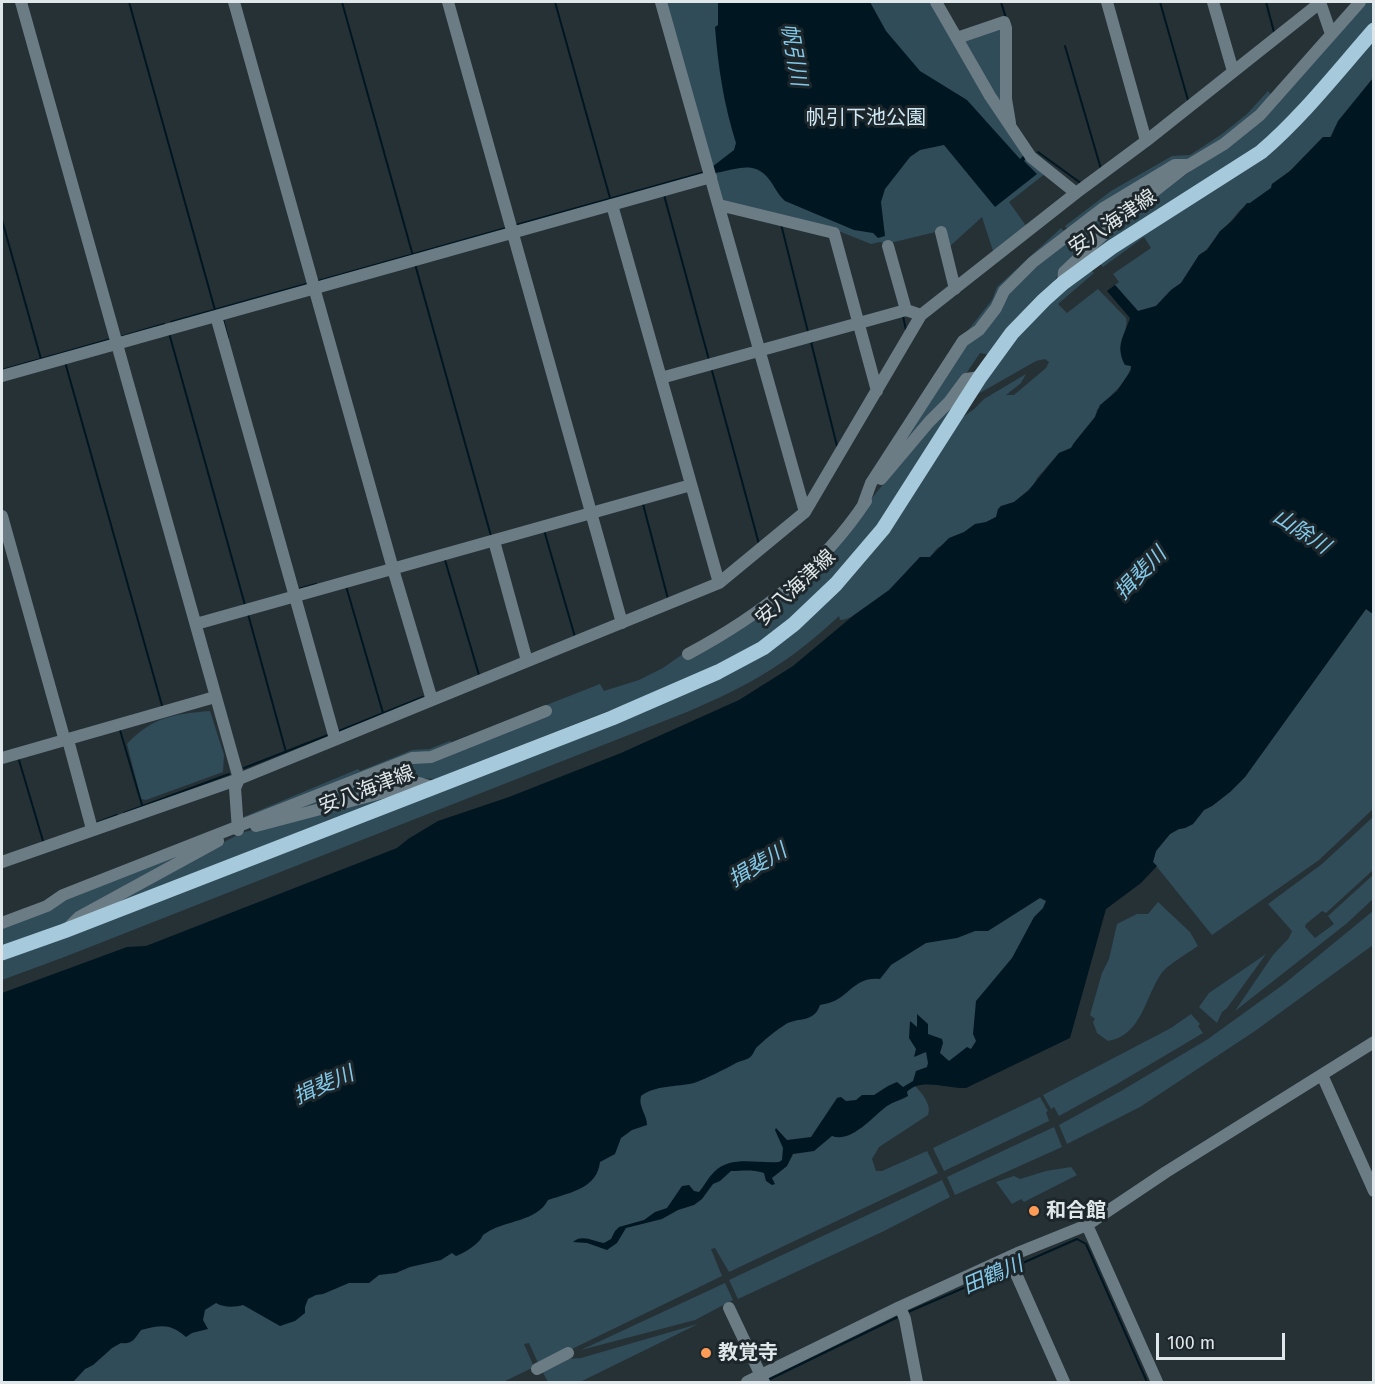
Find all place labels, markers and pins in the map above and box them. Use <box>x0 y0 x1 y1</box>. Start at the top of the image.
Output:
place label: 和合館 <box>1046 1199 1106 1223</box>
marker: 和合館 <box>1027 1204 1041 1218</box>
place label: 教覚寺 <box>718 1341 778 1365</box>
marker: 教覚寺 <box>699 1346 713 1360</box>

